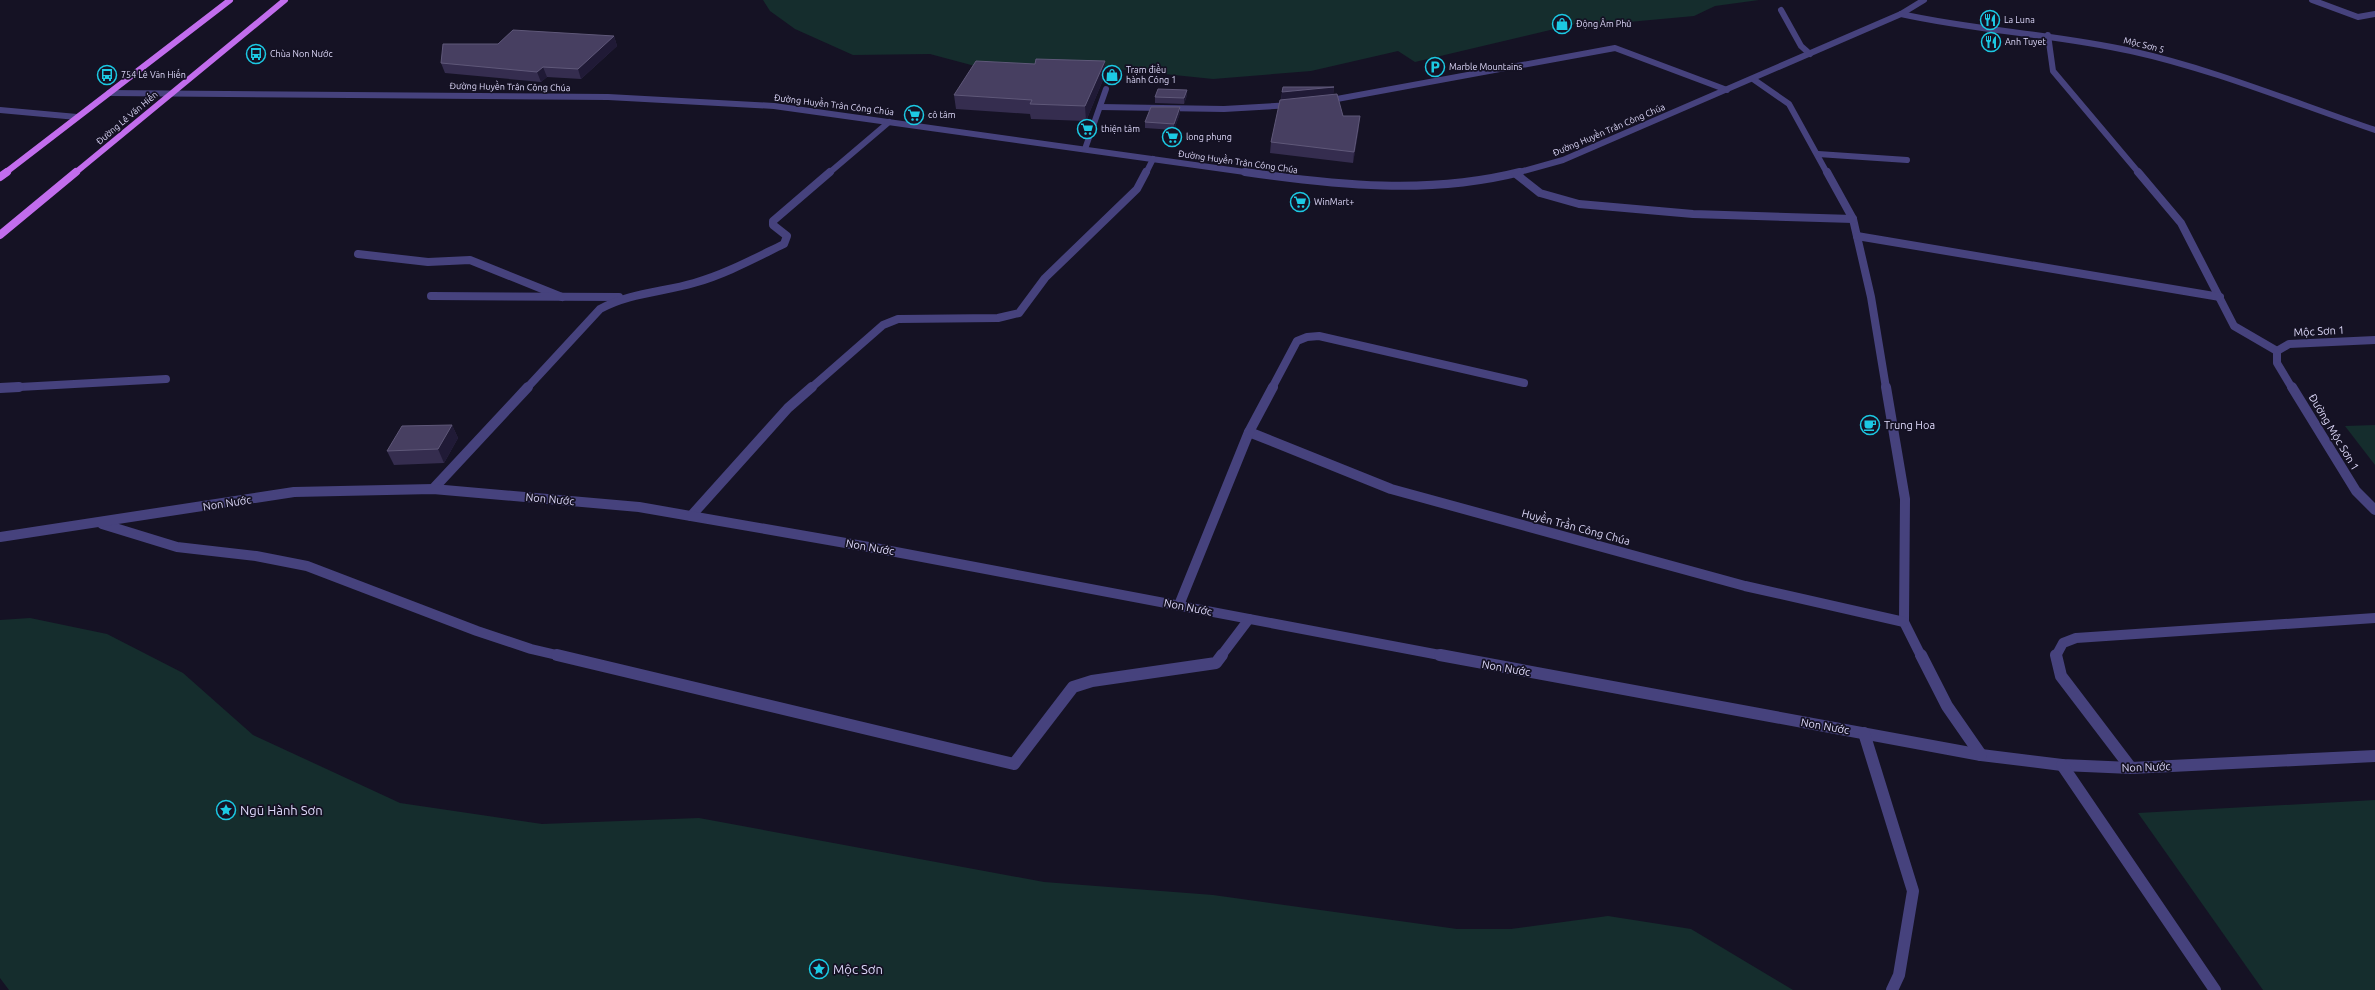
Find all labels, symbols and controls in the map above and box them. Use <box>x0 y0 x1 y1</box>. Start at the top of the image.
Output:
restaurant icon: La Luna <box>1979 9 2001 31</box>
shop icon: Động Âm Phủ <box>1551 13 1573 35</box>
place label: La Luna <box>2004 15 2035 25</box>
place label: Động Âm Phủ <box>1576 17 1631 30</box>
restaurant icon: Anh Tuyet <box>1980 31 2002 53</box>
street label: Mộc Sơn 5 <box>2122 35 2165 56</box>
place label: Anh Tuyet <box>2005 37 2046 47</box>
bus stop icon: Chùa Non Nước <box>245 43 267 65</box>
place label: Chùa Non Nước <box>270 49 333 59</box>
parking icon: Marble Mountains <box>1424 56 1446 78</box>
place label: Marble Mountains <box>1449 62 1522 72</box>
place label: Trạm điều hành Cóng 1 <box>1126 63 1176 85</box>
bus stop icon: 754 Lê Văn Hiến <box>96 64 118 86</box>
shop icon: Trạm điều hành Cóng 1 <box>1101 64 1123 86</box>
place label: 754 Lê Văn Hiến <box>121 68 186 80</box>
street label: Đường Huyền Trân Công Chúa <box>450 79 571 93</box>
street label: Đường Lê Văn Hiến <box>93 88 160 147</box>
street label: Đường Huyền Trân Công Chúa <box>773 90 895 117</box>
street label: Đường Huyền Trân Công Chúa <box>1551 100 1667 158</box>
supermarket icon: cô tâm <box>903 104 925 126</box>
place label: cô tâm <box>928 110 956 120</box>
supermarket icon: thiện tâm <box>1076 118 1098 140</box>
place label: thiện tâm <box>1101 124 1140 135</box>
supermarket icon: long phụng <box>1161 126 1183 148</box>
place label: long phụng <box>1186 132 1232 143</box>
street label: Đường Huyền Trân Công Chúa <box>1177 146 1299 175</box>
supermarket icon: WinMart+ <box>1289 191 1311 213</box>
place label: WinMart+ <box>1314 197 1354 207</box>
street label: Mộc Sơn 1 <box>2293 324 2345 339</box>
street label: Đường Mộc Sơn 1 <box>2306 392 2362 473</box>
cafe icon: Trung Hoa <box>1859 414 1881 436</box>
place label: Trung Hoa <box>1884 419 1935 431</box>
street label: Non Nước <box>525 491 575 507</box>
street label: Non Nước <box>202 493 252 513</box>
street label: Huyền Trần Công Chúa <box>1521 505 1632 547</box>
street label: Non Nước <box>845 537 895 557</box>
street label: Non Nước <box>1163 596 1213 618</box>
street label: Non Nước <box>1481 658 1531 678</box>
street label: Non Nước <box>1800 716 1850 736</box>
street label: Non Nước <box>2121 760 2171 774</box>
place icon: Ngũ Hành Sơn <box>215 799 237 821</box>
place label: Ngũ Hành Sơn <box>240 803 323 817</box>
place icon: Mộc Sơn <box>808 958 830 980</box>
place label: Mộc Sơn <box>833 962 883 977</box>

